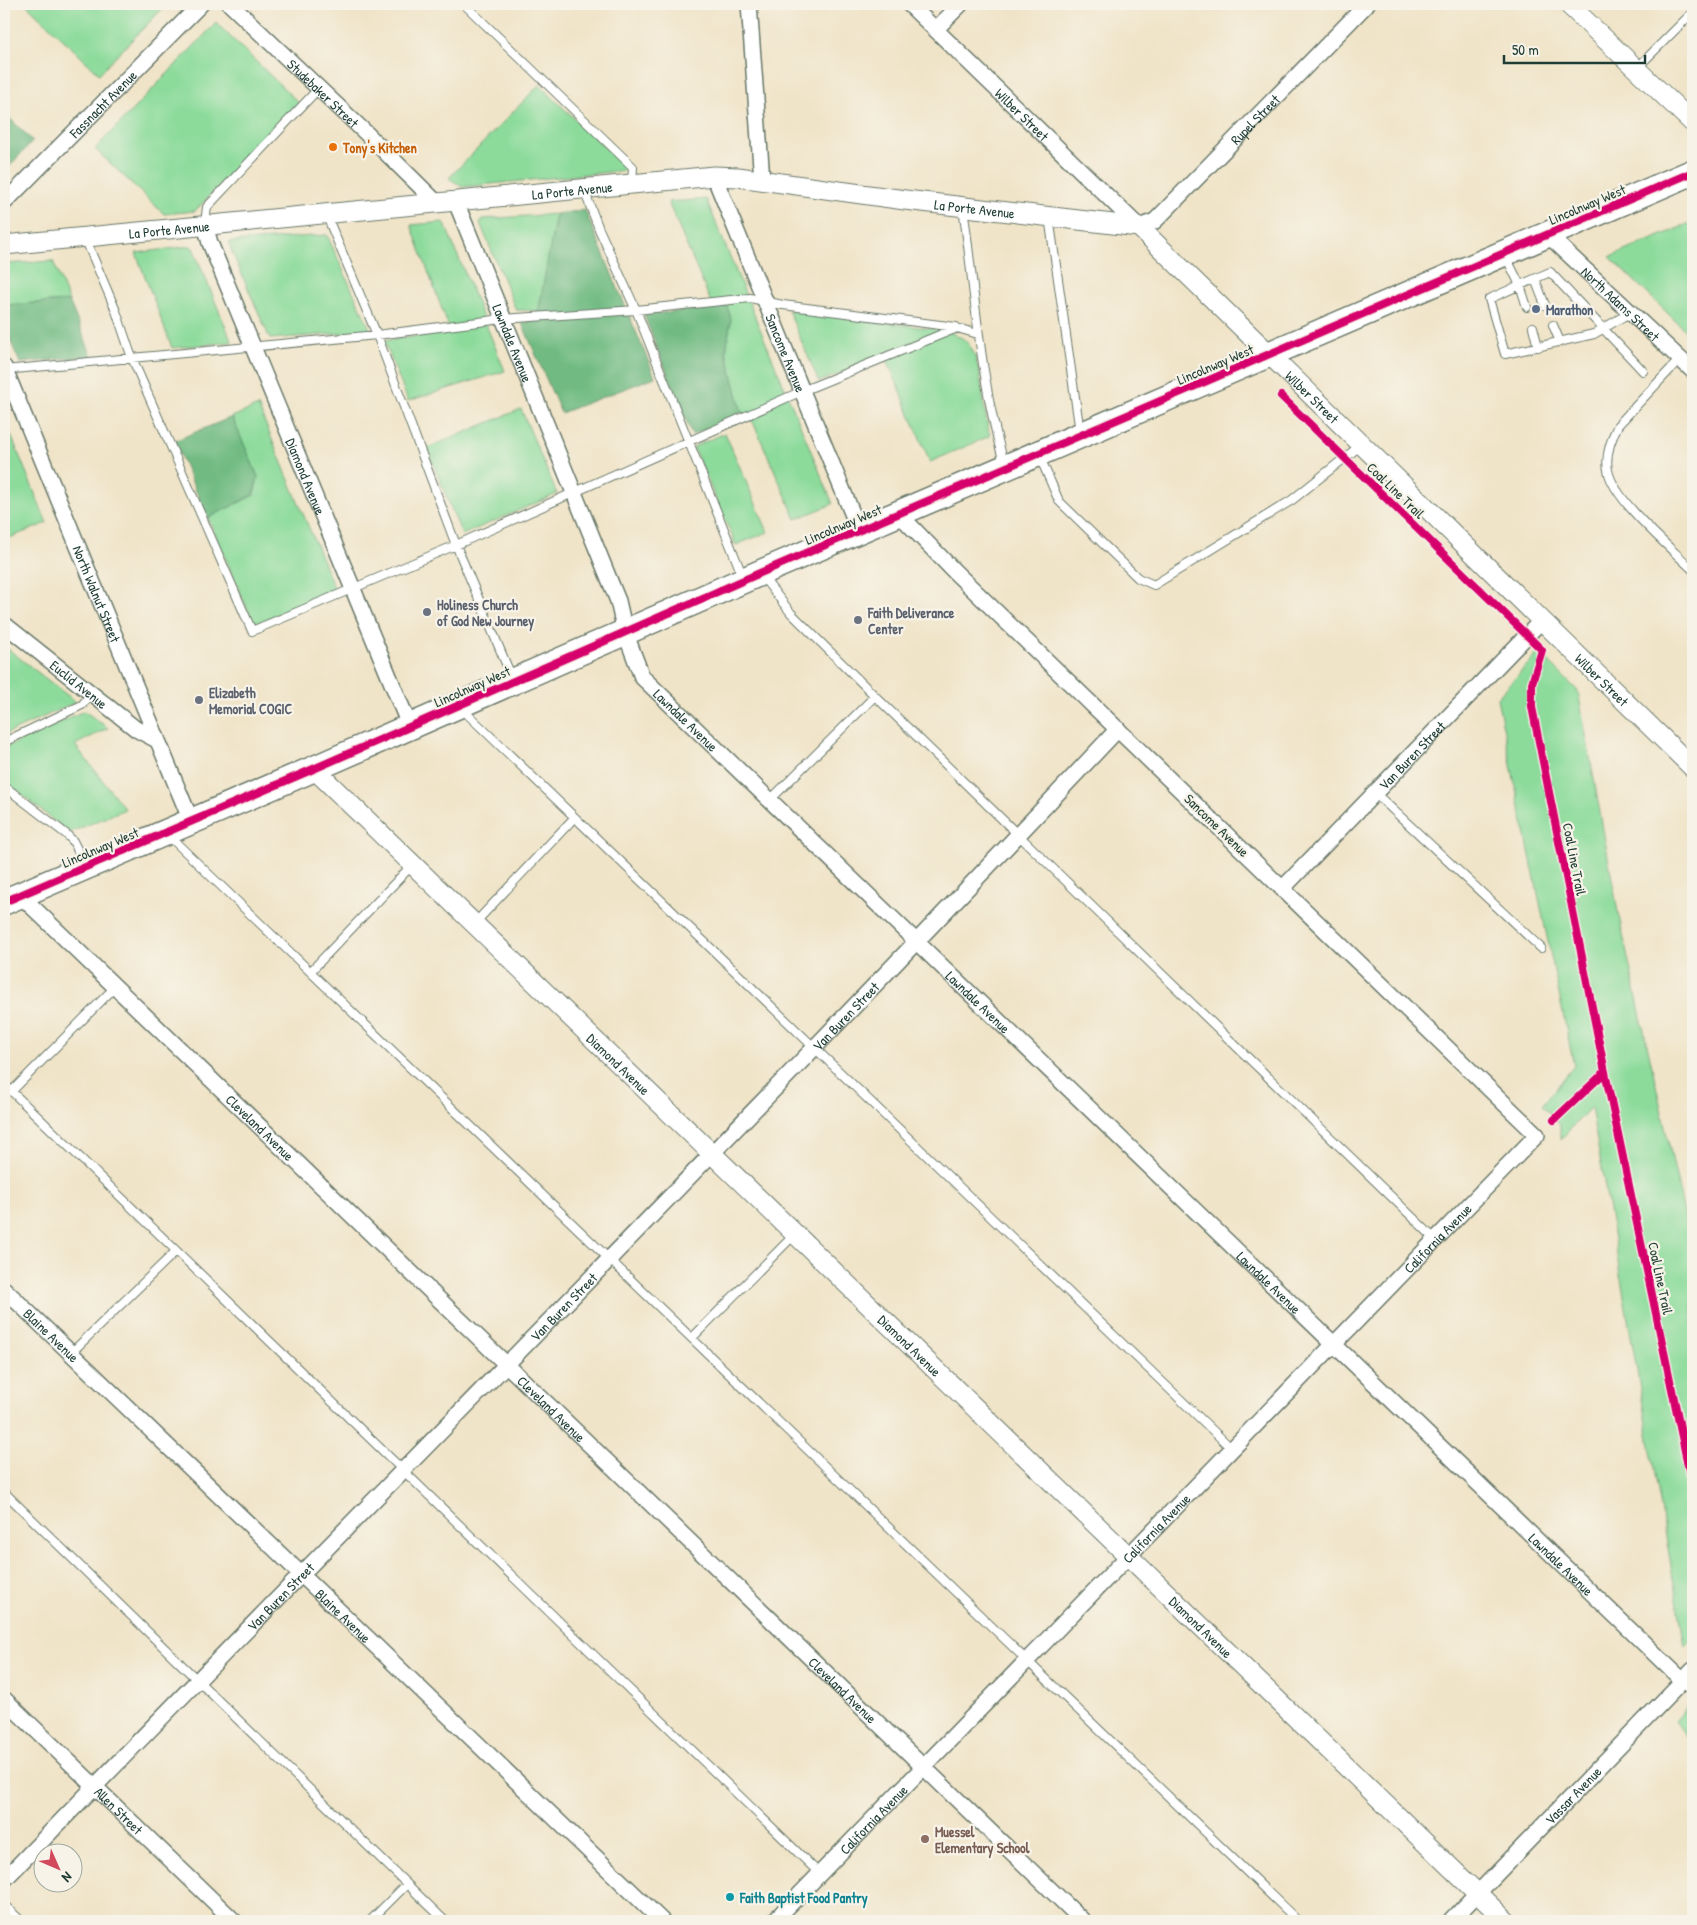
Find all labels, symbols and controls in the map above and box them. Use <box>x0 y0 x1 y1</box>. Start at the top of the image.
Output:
scale bar <box>1504 32 1646 64</box>
text: 50 m <box>1512 39 1539 60</box>
street label: Studebaker Street <box>284 54 364 131</box>
street label: Fassnacht Avenue <box>64 65 141 142</box>
street label: Wilber Street <box>991 83 1054 145</box>
street label: Rupel Street <box>1226 90 1284 148</box>
place label: Tony's Kitchen <box>342 138 417 159</box>
marker: Tony's Kitchen <box>327 141 339 153</box>
street label: La Porte Avenue <box>531 176 614 203</box>
street label: Lincolnway West <box>1546 179 1629 230</box>
street label: La Porte Avenue <box>933 194 1016 222</box>
street label: La Porte Avenue <box>128 216 211 242</box>
street label: North Adams Street <box>1578 262 1664 345</box>
place label: Marathon <box>1546 300 1593 319</box>
street label: Lawndale Avenue <box>489 301 538 385</box>
marker: Marathon <box>1530 303 1542 315</box>
street label: Sancome Avenue <box>762 311 811 395</box>
street label: Lincolnway West <box>1174 339 1257 390</box>
street label: Wilber Street <box>1281 366 1344 427</box>
street label: Diamond Avenue <box>282 435 331 518</box>
street label: Coal Line Trail <box>1363 458 1429 523</box>
street label: Lincolnway West <box>802 499 885 550</box>
street label: North Walnut Street <box>69 542 126 645</box>
place label: Holiness Church of God New Journey <box>437 595 534 632</box>
place label: Faith Deliverance Center <box>867 603 955 638</box>
marker: Holiness Church of God New Journey <box>421 606 433 618</box>
marker: Faith Deliverance Center <box>852 614 864 626</box>
street label: Wilber Street <box>1571 649 1633 710</box>
street label: Euclid Avenue <box>46 655 112 713</box>
street label: Lincolnway West <box>431 661 514 712</box>
place label: Elizabeth Memorial COGIC <box>209 683 292 718</box>
street label: Lawndale Avenue <box>650 684 723 755</box>
marker: Elizabeth Memorial COGIC <box>193 694 205 706</box>
street label: Van Buren Street <box>1374 716 1449 794</box>
street label: Sancome Avenue <box>1180 789 1254 861</box>
street label: Coal Line Trail <box>1559 821 1591 897</box>
street label: Lincolnway West <box>59 822 142 873</box>
street label: Lawndale Avenue <box>942 966 1015 1037</box>
street label: Van Buren Street <box>808 977 883 1054</box>
street label: Diamond Avenue <box>583 1029 655 1099</box>
street label: Cleveland Avenue <box>222 1090 299 1165</box>
street label: California Avenue <box>1399 1199 1476 1277</box>
street label: Coal Line Trail <box>1644 1240 1678 1316</box>
street label: Lawndale Avenue <box>1233 1246 1306 1318</box>
street label: Van Buren Street <box>525 1268 601 1345</box>
street label: Blaine Avenue <box>20 1304 84 1366</box>
street label: Diamond Avenue <box>874 1310 946 1380</box>
street label: Cleveland Avenue <box>513 1371 590 1446</box>
street label: California Avenue <box>1118 1489 1194 1567</box>
street label: Lawndale Avenue <box>1525 1528 1598 1600</box>
street label: Van Buren Street <box>242 1558 318 1635</box>
street label: Blaine Avenue <box>312 1584 376 1647</box>
street label: Diamond Avenue <box>1166 1592 1237 1662</box>
street label: Cleveland Avenue <box>805 1652 882 1727</box>
street label: Vassar Avenue <box>1540 1762 1605 1828</box>
street label: California Avenue <box>835 1780 911 1858</box>
street label: Allen Street <box>91 1782 148 1838</box>
place label: Muessel Elementary School <box>935 1822 1030 1859</box>
marker: Muessel Elementary School <box>919 1833 931 1845</box>
north arrow <box>32 1842 82 1892</box>
text: N <box>58 1868 77 1887</box>
place label: Faith Baptist Food Pantry <box>739 1888 868 1909</box>
marker: Faith Baptist Food Pantry <box>724 1891 736 1903</box>

